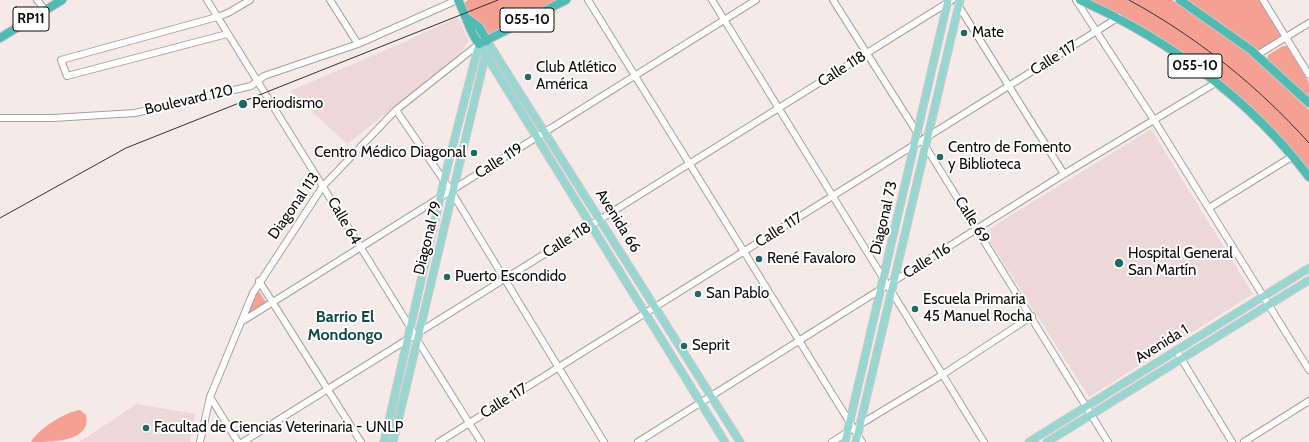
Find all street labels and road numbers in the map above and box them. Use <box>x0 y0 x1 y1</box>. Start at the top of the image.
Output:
road number: RP11 <box>13 7 49 31</box>
road number: 055-10 <box>500 8 554 32</box>
street label: Calle 117 <box>1027 37 1081 79</box>
street label: Calle 118 <box>815 47 869 91</box>
road number: 055-10 <box>1168 54 1222 78</box>
street label: Boulevard 120 <box>143 81 235 119</box>
street label: Calle 119 <box>472 139 526 183</box>
street label: Diagonal 113 <box>264 169 324 243</box>
street label: Diagonal 73 <box>867 179 901 257</box>
street label: Avenida 66 <box>592 186 644 256</box>
street label: Calle 69 <box>951 193 993 247</box>
street label: Calle 64 <box>323 194 365 248</box>
street label: Diagonal 79 <box>410 199 446 277</box>
street label: Calle 117 <box>752 209 806 251</box>
street label: Calle 118 <box>540 218 594 262</box>
street label: Calle 116 <box>900 239 954 283</box>
street label: Avenida 1 <box>1132 321 1192 367</box>
street label: Calle 117 <box>477 380 531 422</box>

